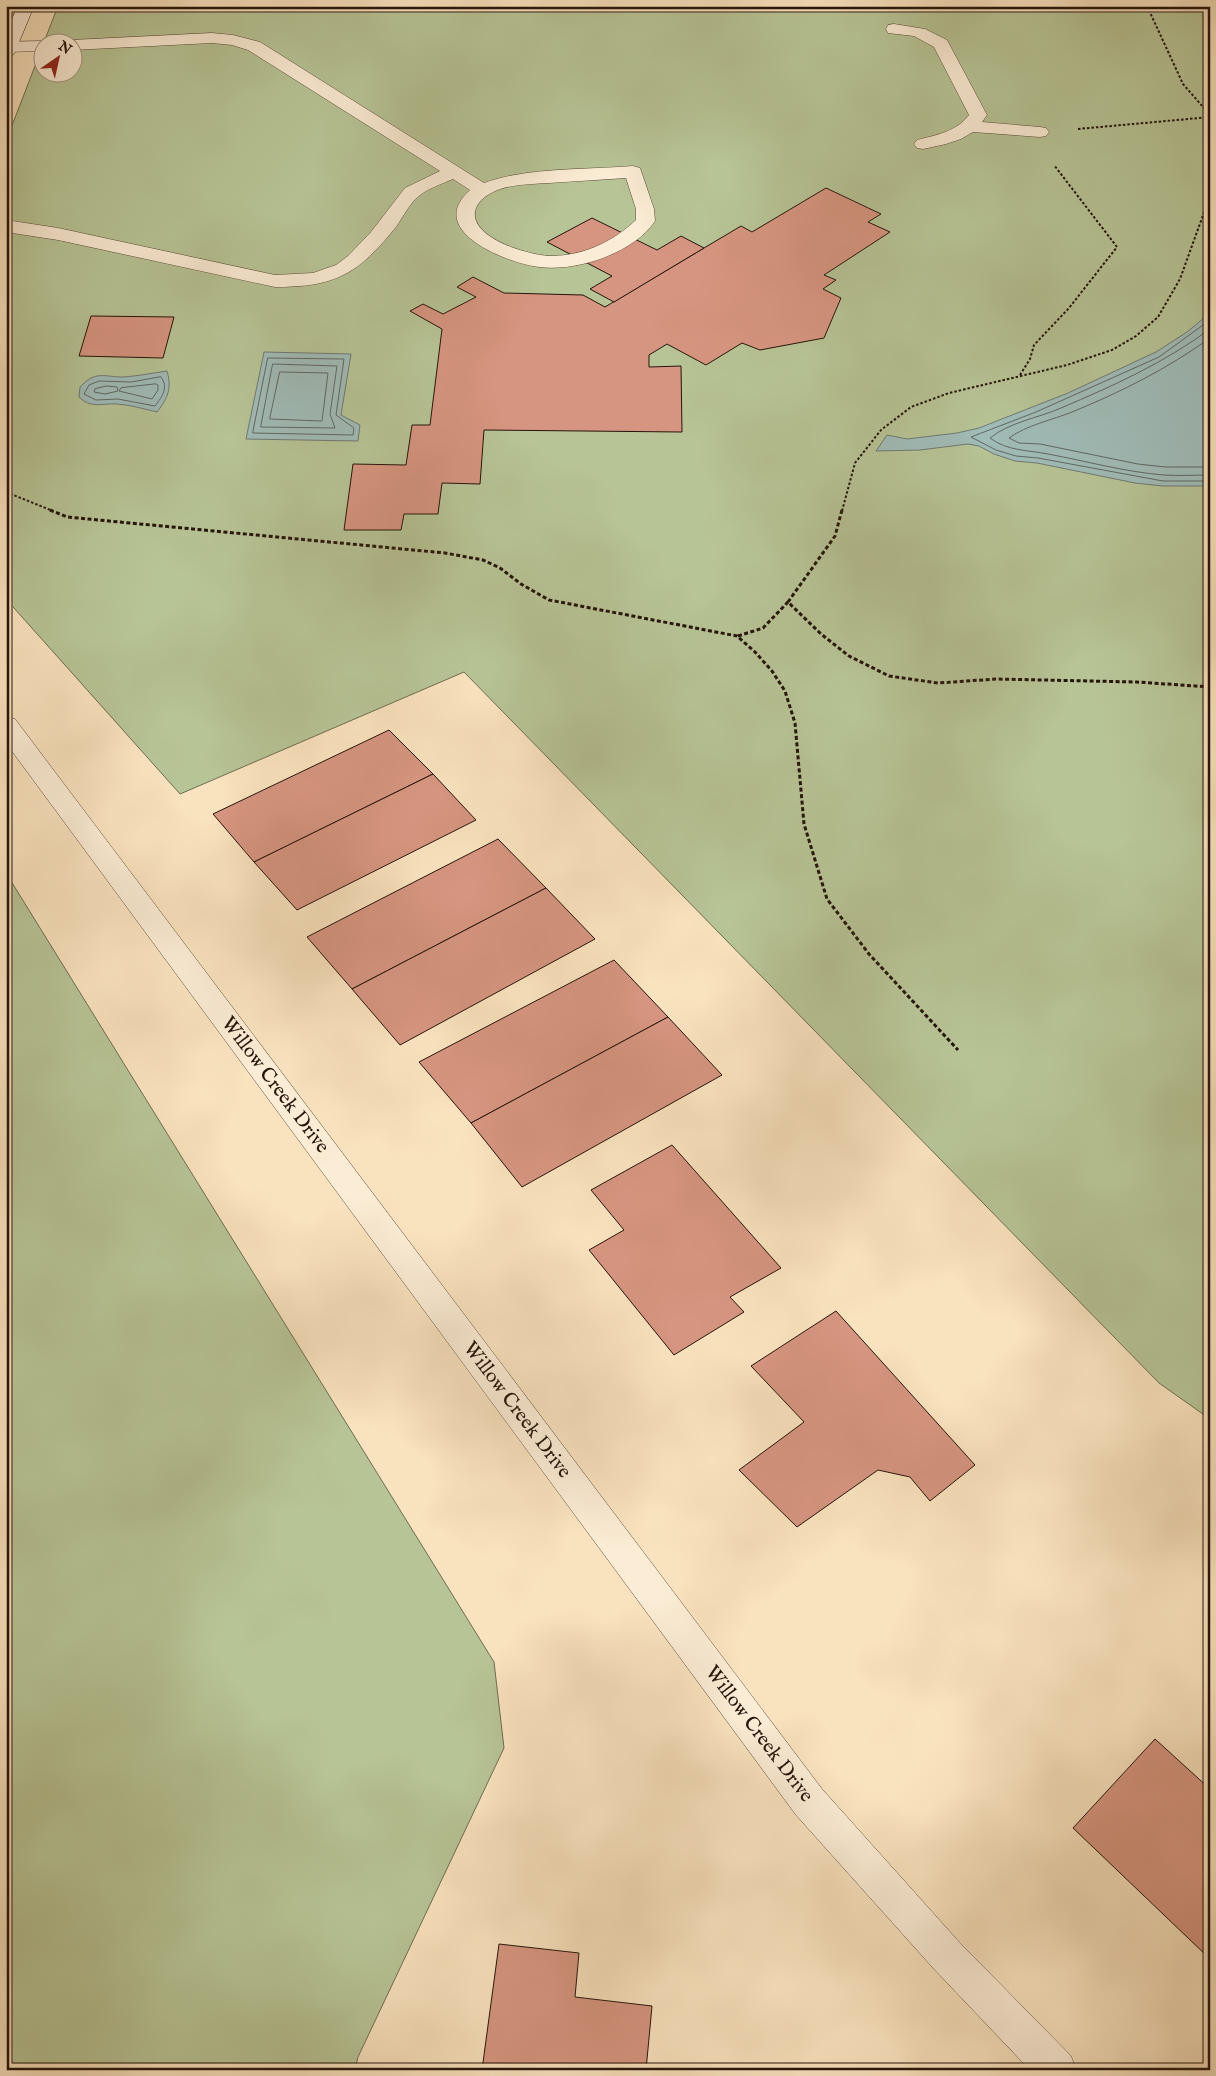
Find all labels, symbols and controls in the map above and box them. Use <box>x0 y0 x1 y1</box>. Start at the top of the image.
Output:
north arrow <box>32 32 82 82</box>
text: N <box>54 37 75 59</box>
street label: Willow Creek Drive <box>215 1012 335 1158</box>
street label: Willow Creek Drive <box>457 1337 577 1483</box>
street label: Willow Creek Drive <box>699 1661 819 1807</box>

